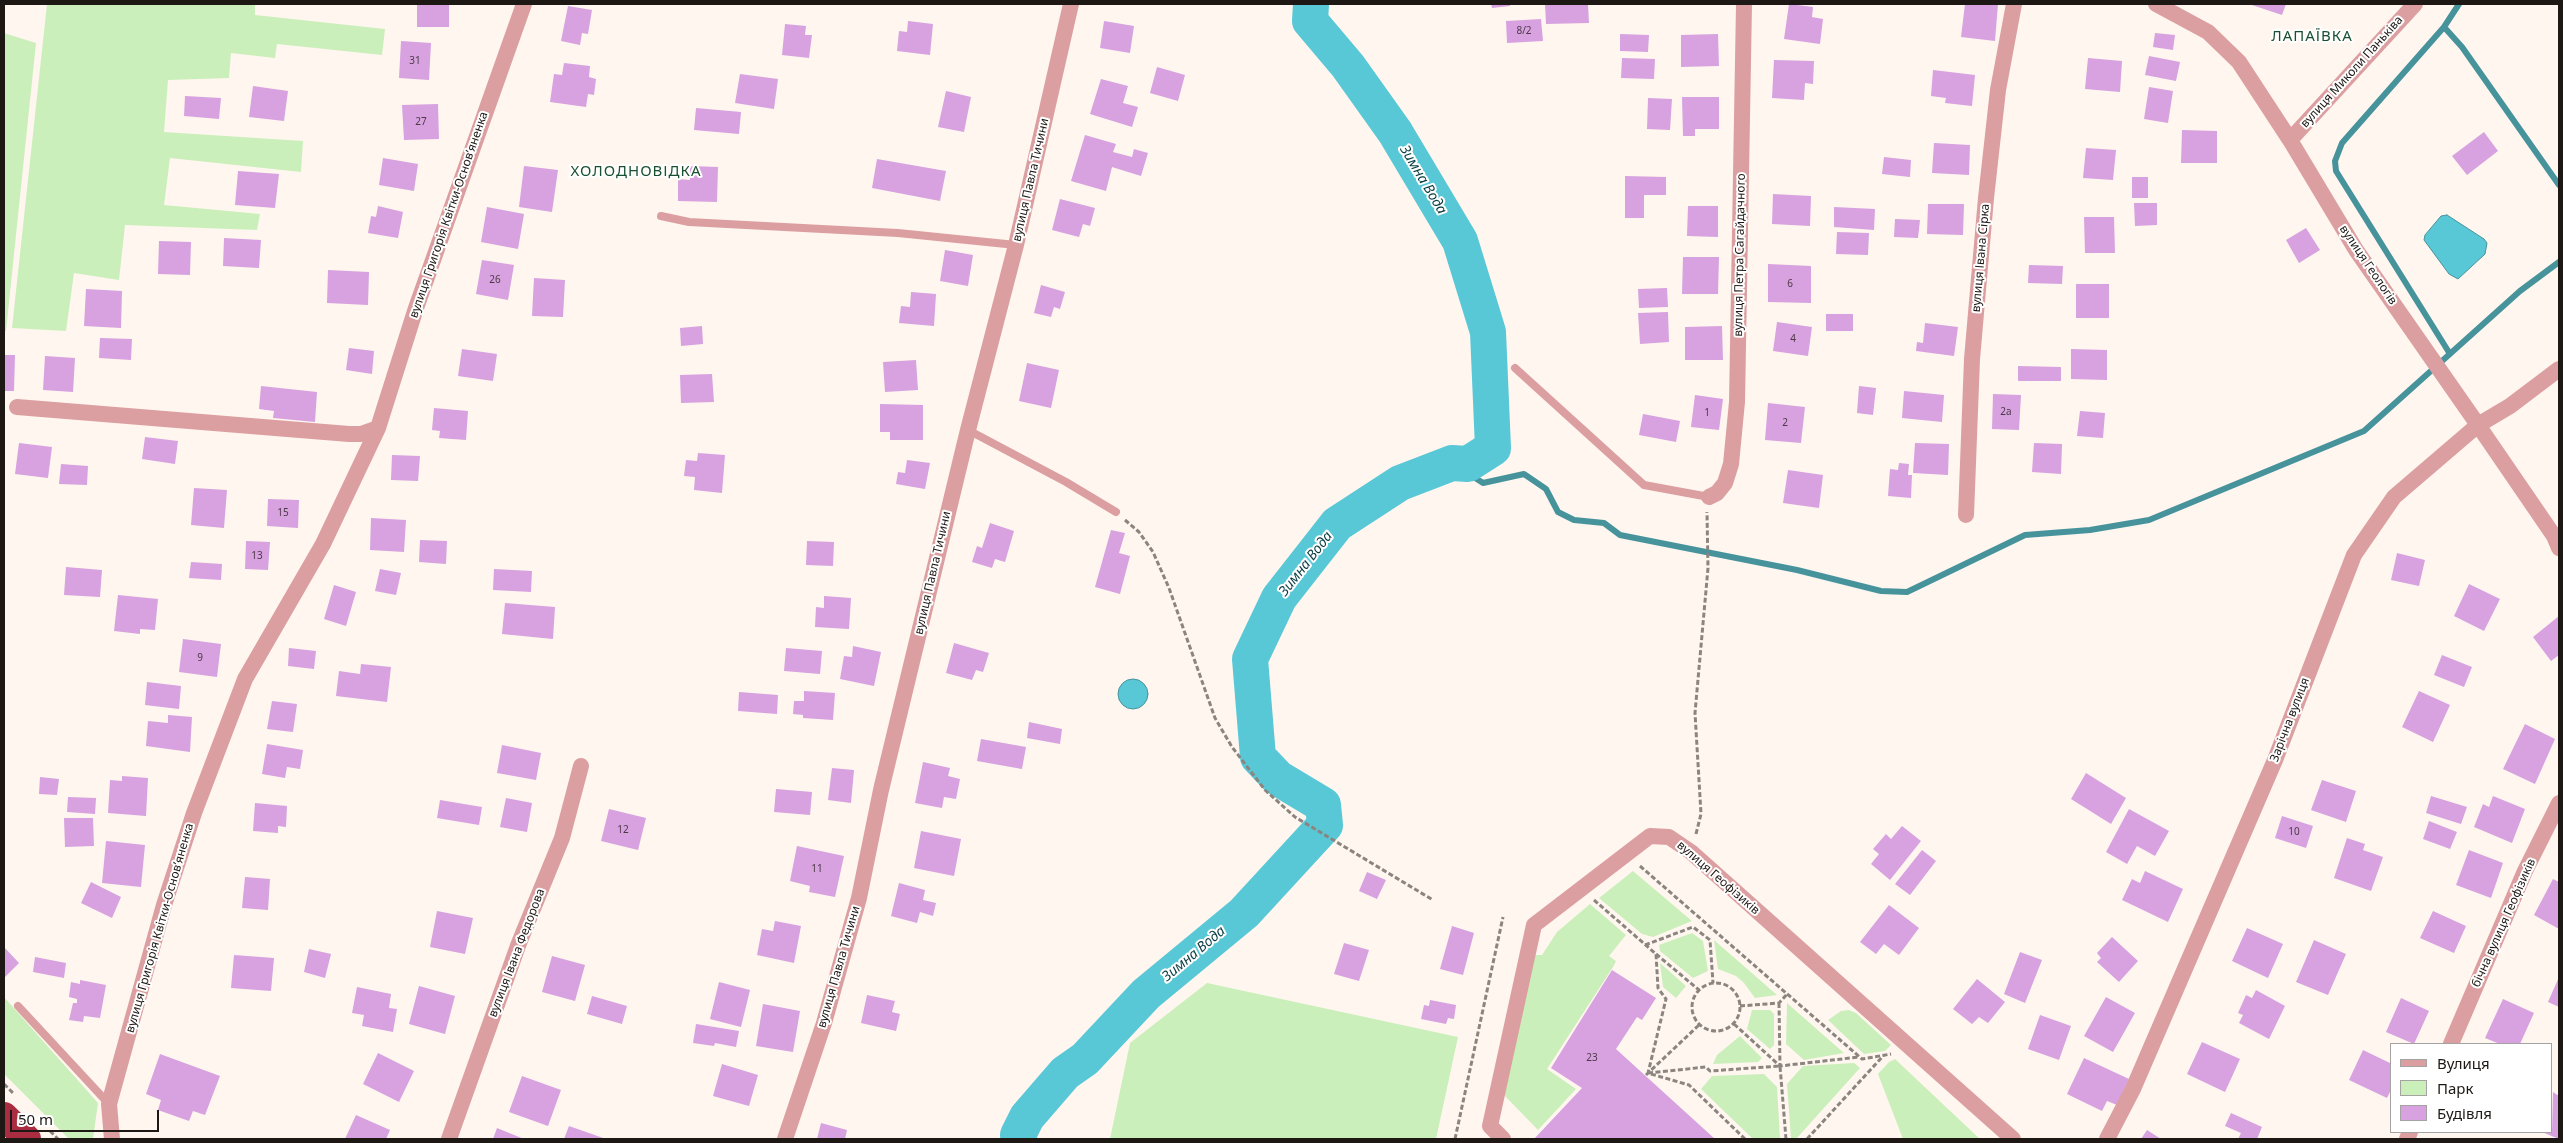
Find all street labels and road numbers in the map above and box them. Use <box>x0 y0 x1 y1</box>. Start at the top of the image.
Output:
street label: вулиця Миколи Паньківа <box>2298 13 2406 131</box>
street label: вулиця Григорія Квітки-Основʼяненка <box>407 110 491 320</box>
street label: вулиця Павла Тичини <box>1010 117 1052 243</box>
street label: вулиця Петра Сагайдачного <box>1731 173 1749 337</box>
street label: вулиця Івана Сірка <box>1969 203 1993 313</box>
street label: вулиця Геологів <box>2336 223 2400 307</box>
street label: вулиця Павла Тичини <box>912 510 954 636</box>
street label: Зарічна вулиця <box>2267 676 2313 764</box>
street label: вулиця Григорія Квітки-Основʼяненка <box>123 822 197 1034</box>
street label: вулиця Геофізиків <box>1674 838 1762 918</box>
street label: бічна вулиця Геофізиків <box>2469 856 2539 990</box>
street label: вулиця Івана Федорова <box>486 887 548 1019</box>
street label: вулиця Павла Тичини <box>815 904 863 1030</box>

